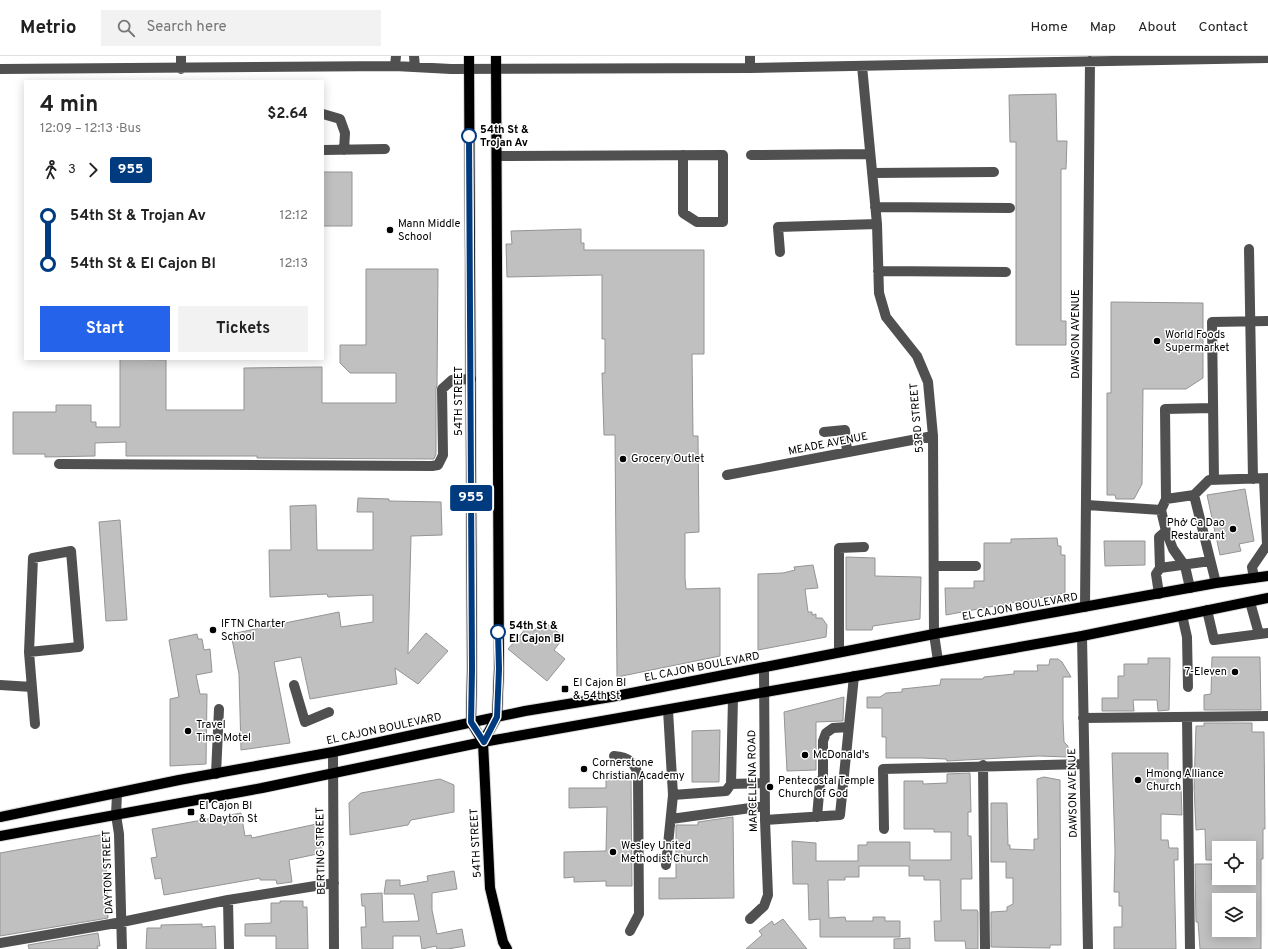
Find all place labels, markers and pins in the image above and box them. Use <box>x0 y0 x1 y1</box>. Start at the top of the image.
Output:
place label: 54th St & Trojan Av <box>480 123 529 150</box>
marker: 54th St & Trojan Av <box>461 128 477 144</box>
place label: Mann Middle School <box>398 217 460 244</box>
marker: Mann Middle School <box>385 225 395 235</box>
place label: World Foods Supermarket <box>1165 328 1230 355</box>
marker: World Foods Supermarket <box>1152 336 1162 346</box>
place label: Grocery Outlet <box>631 452 704 466</box>
marker: Grocery Outlet <box>618 454 628 464</box>
place label: Phở Ca Dao Restaurant <box>1167 516 1225 543</box>
marker: Phở Ca Dao Restaurant <box>1228 524 1238 534</box>
place label: IFTN Charter School <box>221 617 286 644</box>
place label: 54th St & El Cajon Bl <box>509 619 564 646</box>
marker: 54th St & El Cajon Bl <box>490 624 506 640</box>
marker: IFTN Charter School <box>208 625 218 635</box>
place label: 7-Eleven <box>1185 665 1227 679</box>
marker: 7-Eleven <box>1230 667 1240 677</box>
place label: El Cajon Bl & 54th St <box>573 676 626 703</box>
marker: El Cajon Bl & 54th St <box>560 684 570 694</box>
place label: Travel Time Motel <box>196 718 251 745</box>
marker: Travel Time Motel <box>183 726 193 736</box>
place label: McDonald's <box>813 748 869 762</box>
marker: McDonald's <box>800 750 810 760</box>
place label: Cornerstone Christian Academy <box>592 756 685 783</box>
marker: Cornerstone Christian Academy <box>579 764 589 774</box>
place label: Hmong Alliance Church <box>1146 767 1224 794</box>
place label: Pentecostal Temple Church of God <box>778 774 875 801</box>
marker: Hmong Alliance Church <box>1133 775 1143 785</box>
marker: Pentecostal Temple Church of God <box>765 782 775 792</box>
place label: El Cajon Bl & Dayton St <box>199 799 258 826</box>
marker: El Cajon Bl & Dayton St <box>186 807 196 817</box>
place label: Wesley United Methodist Church <box>621 839 708 866</box>
marker: Wesley United Methodist Church <box>608 847 618 857</box>

